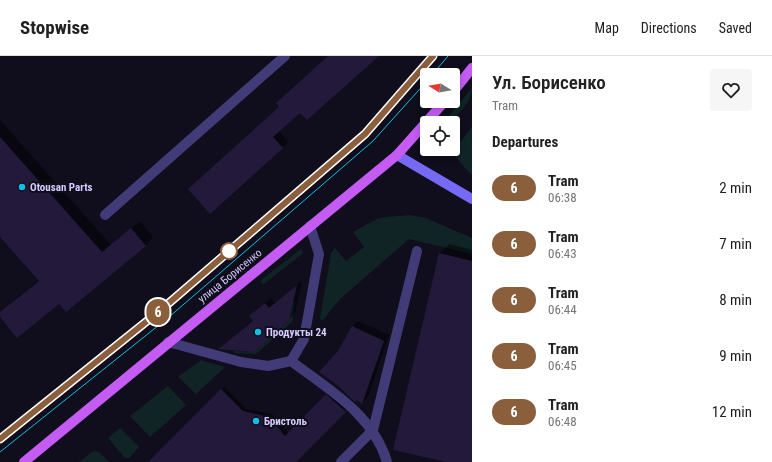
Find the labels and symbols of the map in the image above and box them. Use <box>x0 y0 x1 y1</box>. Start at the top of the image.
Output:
north arrow <box>420 68 460 108</box>
place label: Otousan Parts <box>30 181 93 194</box>
marker: Otousan Parts <box>17 182 27 192</box>
unlabelled marker <box>220 242 238 260</box>
street label: улица Борисенко <box>195 246 265 306</box>
line badge: 6 <box>145 299 171 325</box>
place label: Продукты 24 <box>266 326 327 339</box>
marker: Продукты 24 <box>253 327 263 337</box>
place label: Бристоль <box>264 415 308 428</box>
marker: Бристоль <box>251 416 261 426</box>

